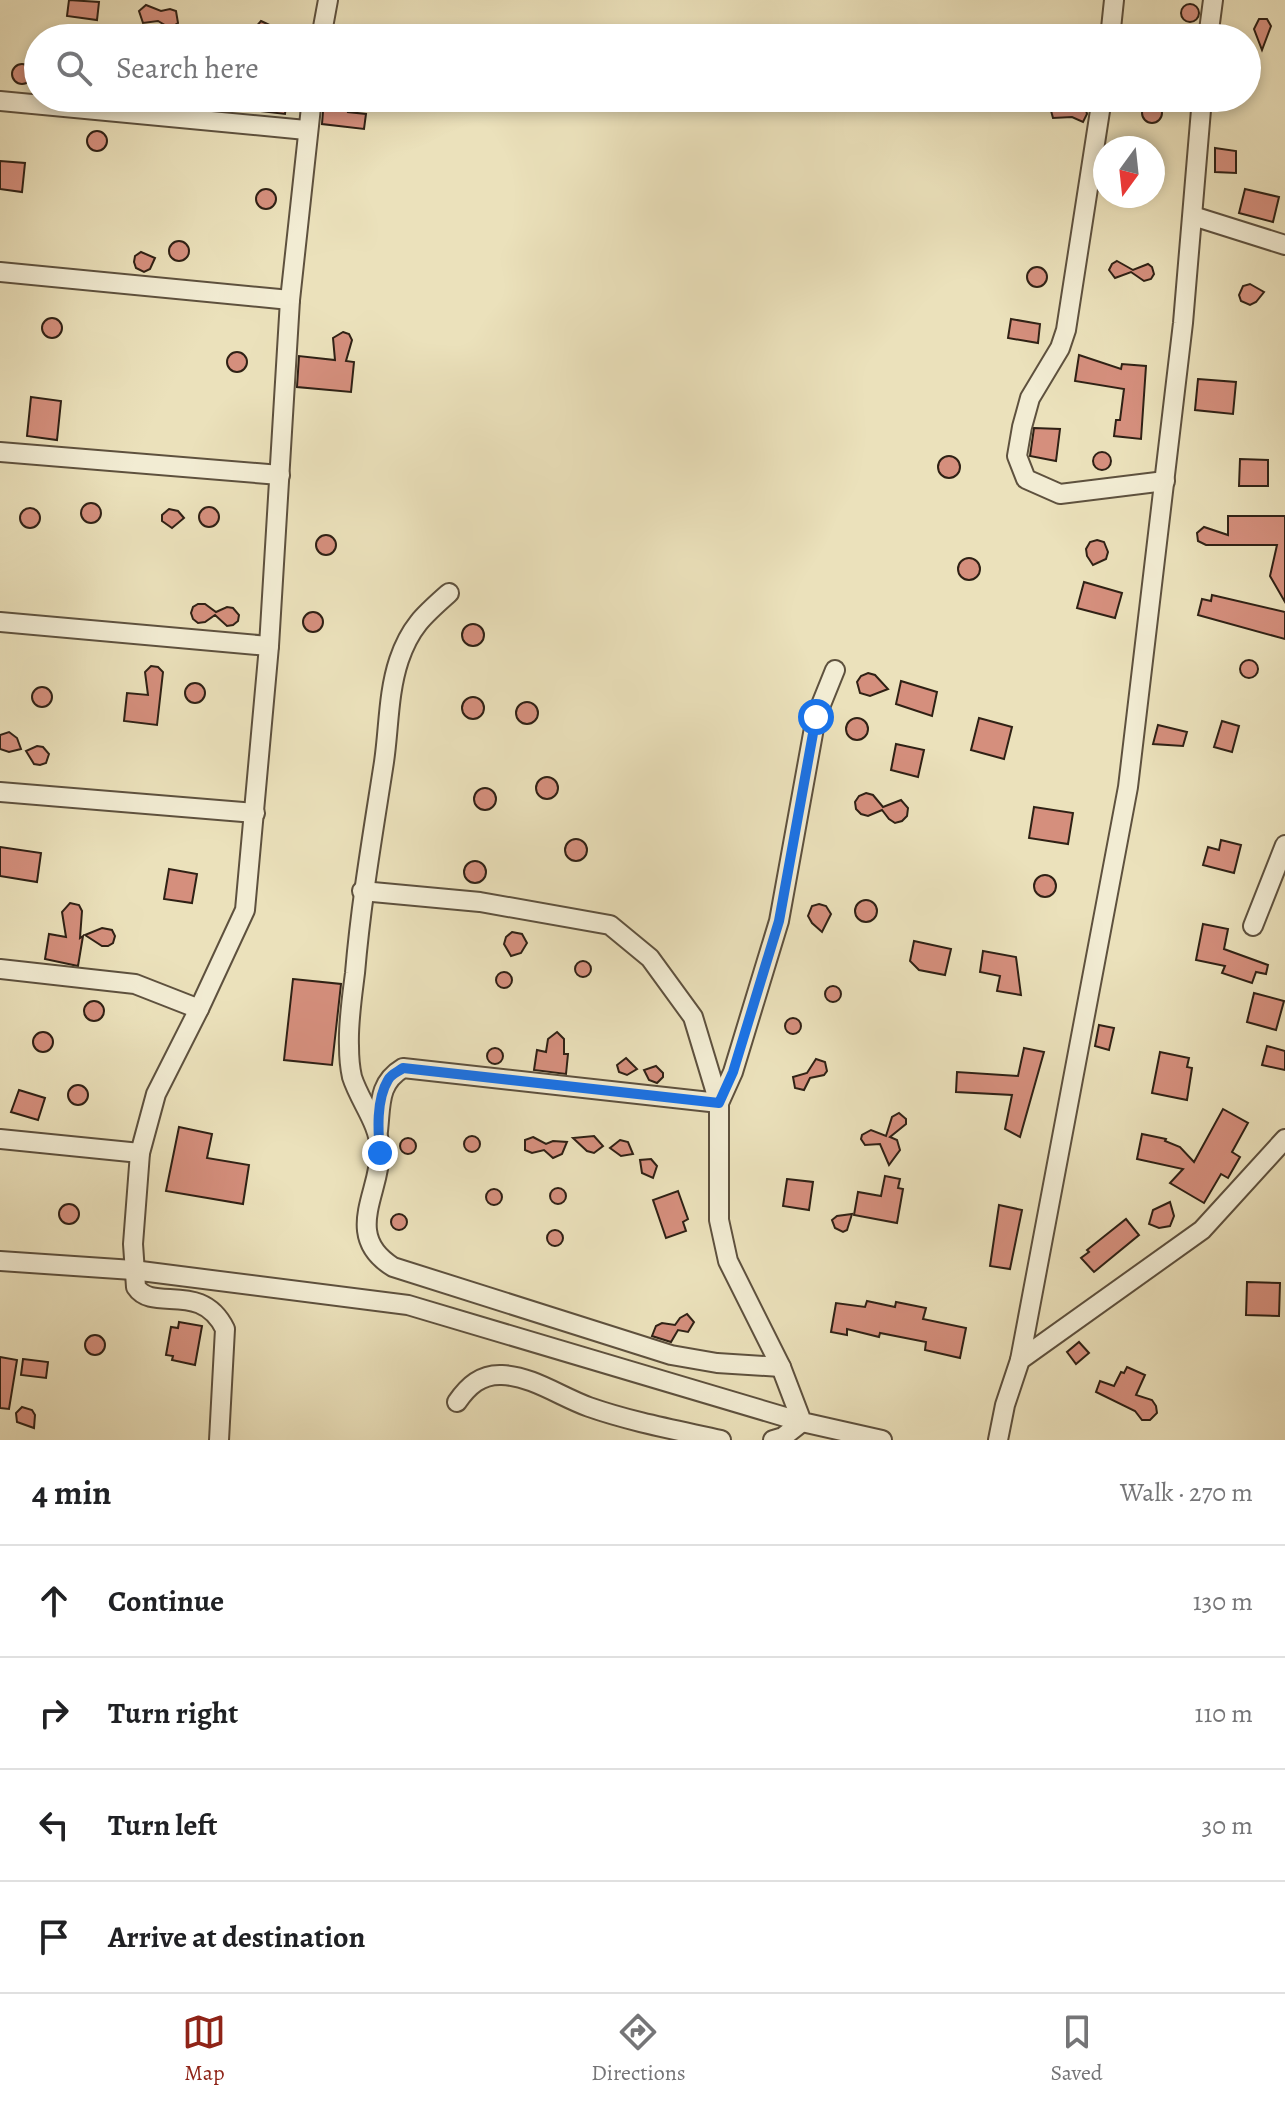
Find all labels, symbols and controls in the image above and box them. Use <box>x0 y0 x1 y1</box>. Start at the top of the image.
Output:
search box <box>24 24 1261 112</box>
icon: search <box>52 46 96 90</box>
text: Search here <box>116 48 259 88</box>
north arrow <box>1093 136 1165 208</box>
route start <box>798 699 834 735</box>
route end <box>362 1135 398 1171</box>
text: 4 min <box>32 1469 111 1516</box>
text: Walk · 270 m <box>1120 1475 1253 1510</box>
icon: ahead <box>32 1579 76 1623</box>
text: Continue <box>108 1581 224 1621</box>
text: 130 m <box>1193 1584 1253 1619</box>
icon: right <box>32 1691 76 1735</box>
text: Turn right <box>108 1693 238 1733</box>
text: 110 m <box>1195 1696 1253 1731</box>
icon: left <box>32 1803 76 1847</box>
text: Turn left <box>108 1805 217 1845</box>
text: 30 m <box>1202 1808 1253 1843</box>
icon: arrive <box>32 1915 76 1959</box>
text: Arrive at destination <box>108 1917 365 1957</box>
tab: Map <box>182 2010 226 2088</box>
tab: Directions <box>591 2010 686 2088</box>
tab: Saved <box>1050 2010 1103 2088</box>

